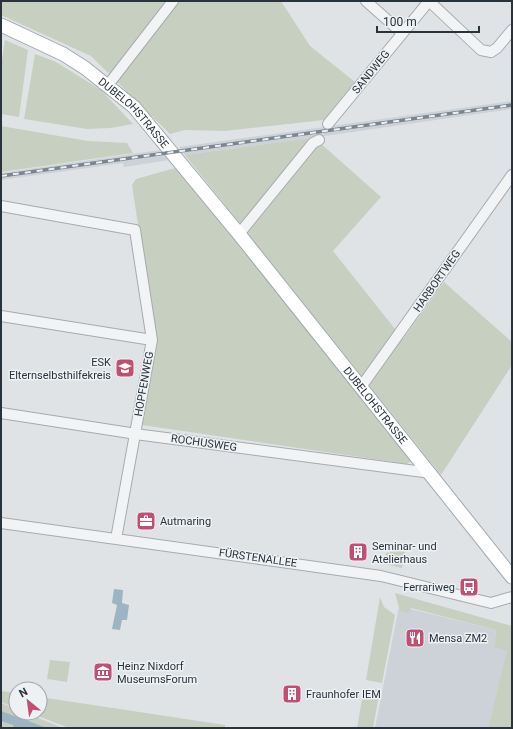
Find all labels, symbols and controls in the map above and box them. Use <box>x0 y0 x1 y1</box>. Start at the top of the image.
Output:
scale bar <box>377 8 479 34</box>
text: 100 m <box>383 15 417 29</box>
street label: SANDWEG <box>349 48 393 96</box>
street label: DUBELOHSTRASSE <box>96 75 172 151</box>
street label: HARBORTWEG <box>411 247 463 315</box>
street label: HOPFENWEG <box>132 350 156 418</box>
place label: ESK Elternselbsthilfekreis <box>9 356 111 382</box>
school or university icon: ESK Elternselbsthilfekreis <box>114 357 136 379</box>
street label: DUBELOHSTRASSE <box>341 364 410 447</box>
street label: ROCHUSWEG <box>170 432 238 454</box>
office icon: Autmaring <box>135 510 157 532</box>
place label: Autmaring <box>160 515 211 528</box>
place label: Seminar- und Atelierhaus <box>372 540 437 566</box>
building icon: Seminar- und Atelierhaus <box>347 541 369 563</box>
street label: FÜRSTENALLEE <box>218 546 298 570</box>
bus stop icon: Ferrariweg <box>458 576 480 598</box>
place label: Ferrariweg <box>403 581 455 594</box>
restaurant icon: Mensa ZM2 <box>404 627 426 649</box>
place label: Mensa ZM2 <box>429 632 487 645</box>
place label: Heinz Nixdorf MuseumsForum <box>117 660 197 686</box>
museum icon: Heinz Nixdorf MuseumsForum <box>92 661 114 683</box>
north arrow <box>8 681 48 721</box>
building icon: Fraunhofer IEM <box>281 683 303 705</box>
text: N <box>17 685 30 700</box>
place label: Fraunhofer IEM <box>306 688 381 701</box>

